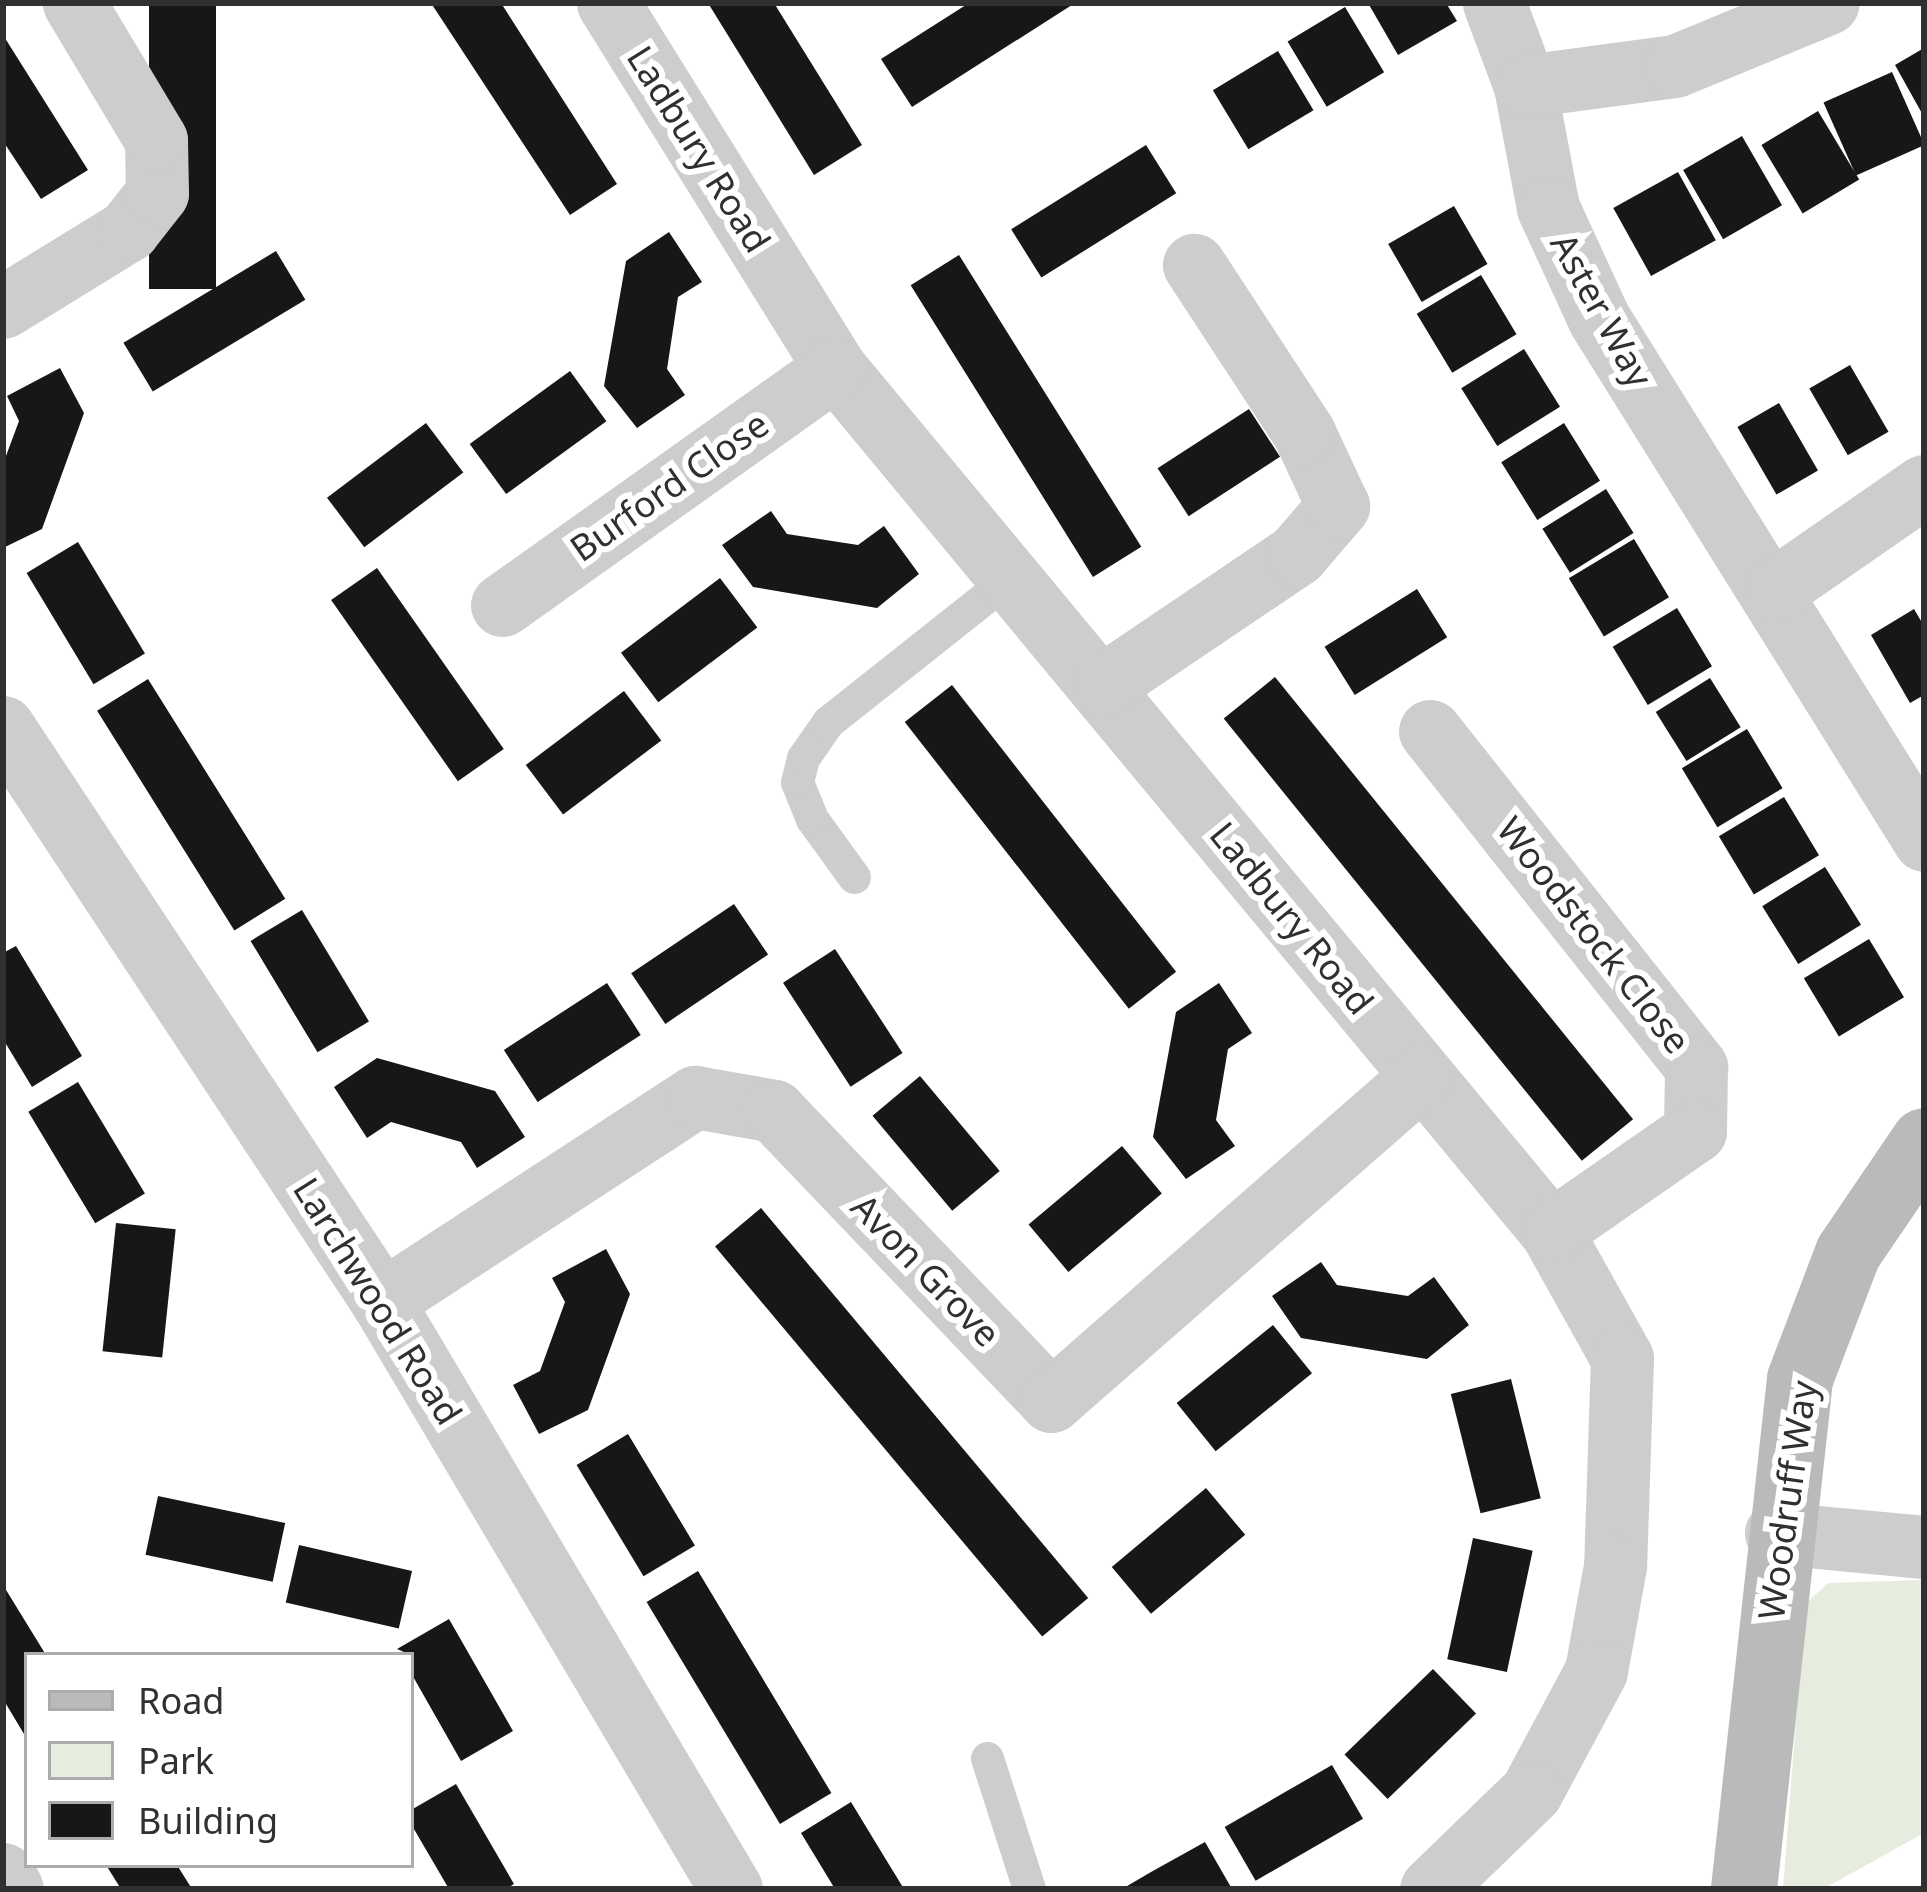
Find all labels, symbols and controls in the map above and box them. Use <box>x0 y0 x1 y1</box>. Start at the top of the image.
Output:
street label: Ladbury Road <box>619 38 779 260</box>
street label: Aster Way <box>1542 226 1662 394</box>
street label: Burford Close <box>562 402 776 570</box>
street label: Woodstock Close <box>1488 808 1700 1062</box>
street label: Ladbury Road <box>1201 813 1383 1023</box>
street label: Larchwood Road <box>285 1170 471 1432</box>
street label: Avon Grove <box>843 1185 1009 1355</box>
street label: Woodruff Way <box>1749 1378 1825 1622</box>
legend <box>24 1652 414 1868</box>
text: Road <box>138 1676 225 1725</box>
text: Park <box>138 1736 214 1785</box>
text: Building <box>138 1796 278 1845</box>

